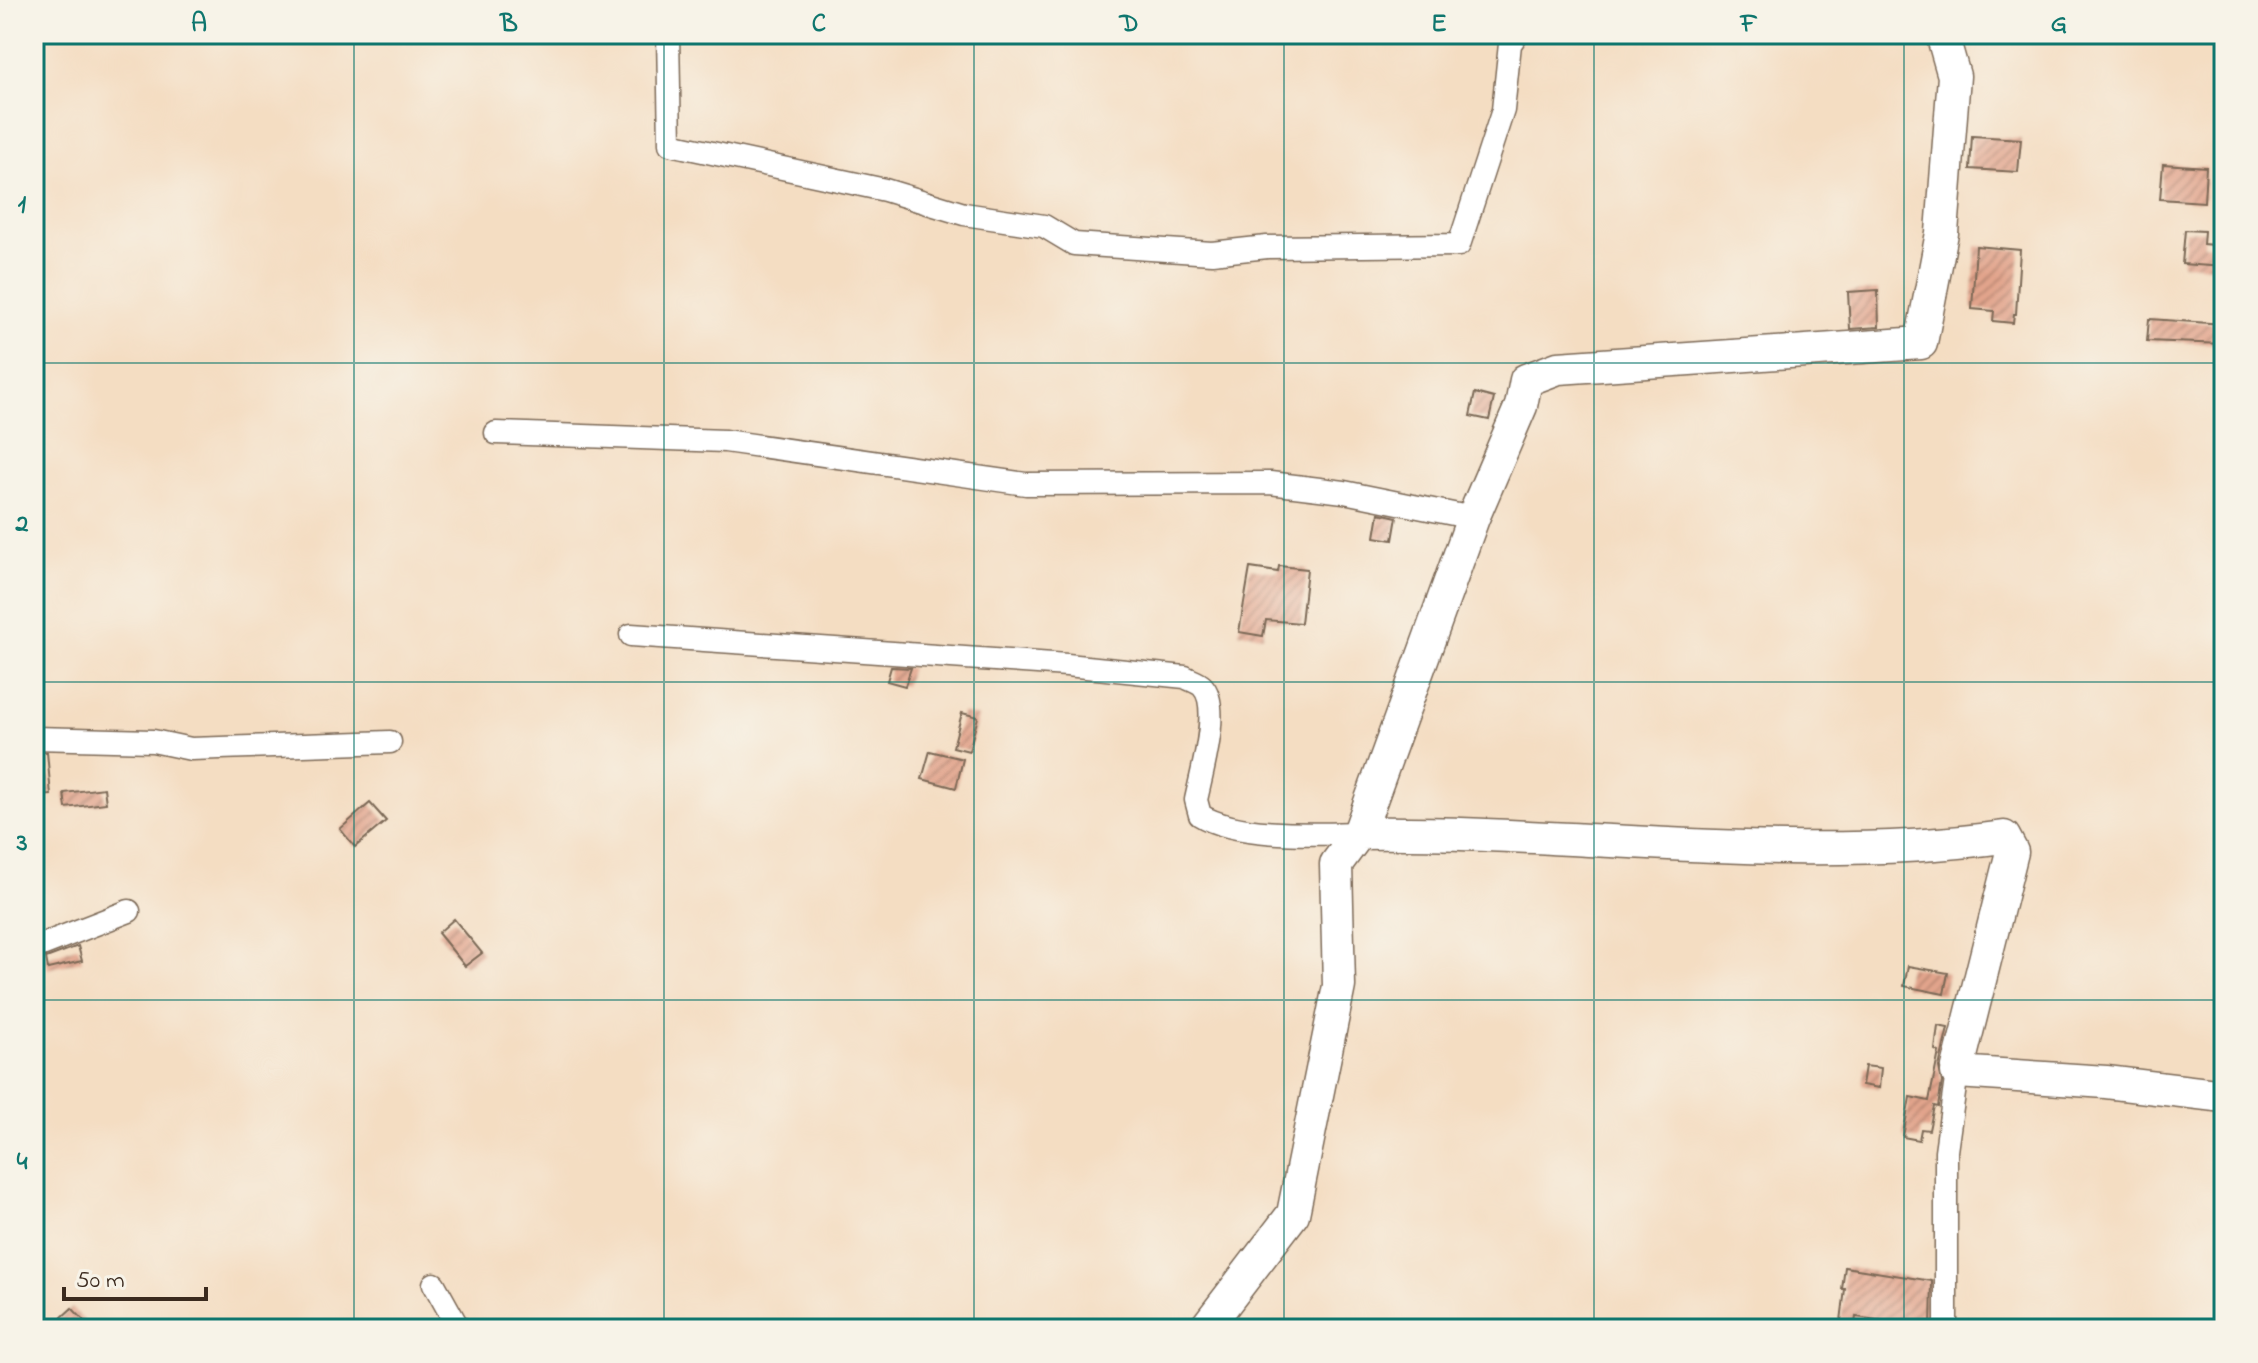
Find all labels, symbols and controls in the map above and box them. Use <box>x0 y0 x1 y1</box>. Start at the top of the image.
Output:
text: A <box>191 6 207 44</box>
text: B <box>499 6 518 44</box>
text: C <box>812 6 826 44</box>
text: D <box>1118 6 1139 44</box>
text: E <box>1431 6 1447 44</box>
text: F <box>1739 6 1758 44</box>
text: G <box>2051 6 2067 44</box>
text: 1 <box>18 187 27 225</box>
text: 2 <box>15 506 29 544</box>
text: 3 <box>16 825 28 863</box>
text: 4 <box>17 1144 28 1182</box>
scale bar <box>64 1251 206 1301</box>
text: 50 m <box>76 1264 125 1299</box>

